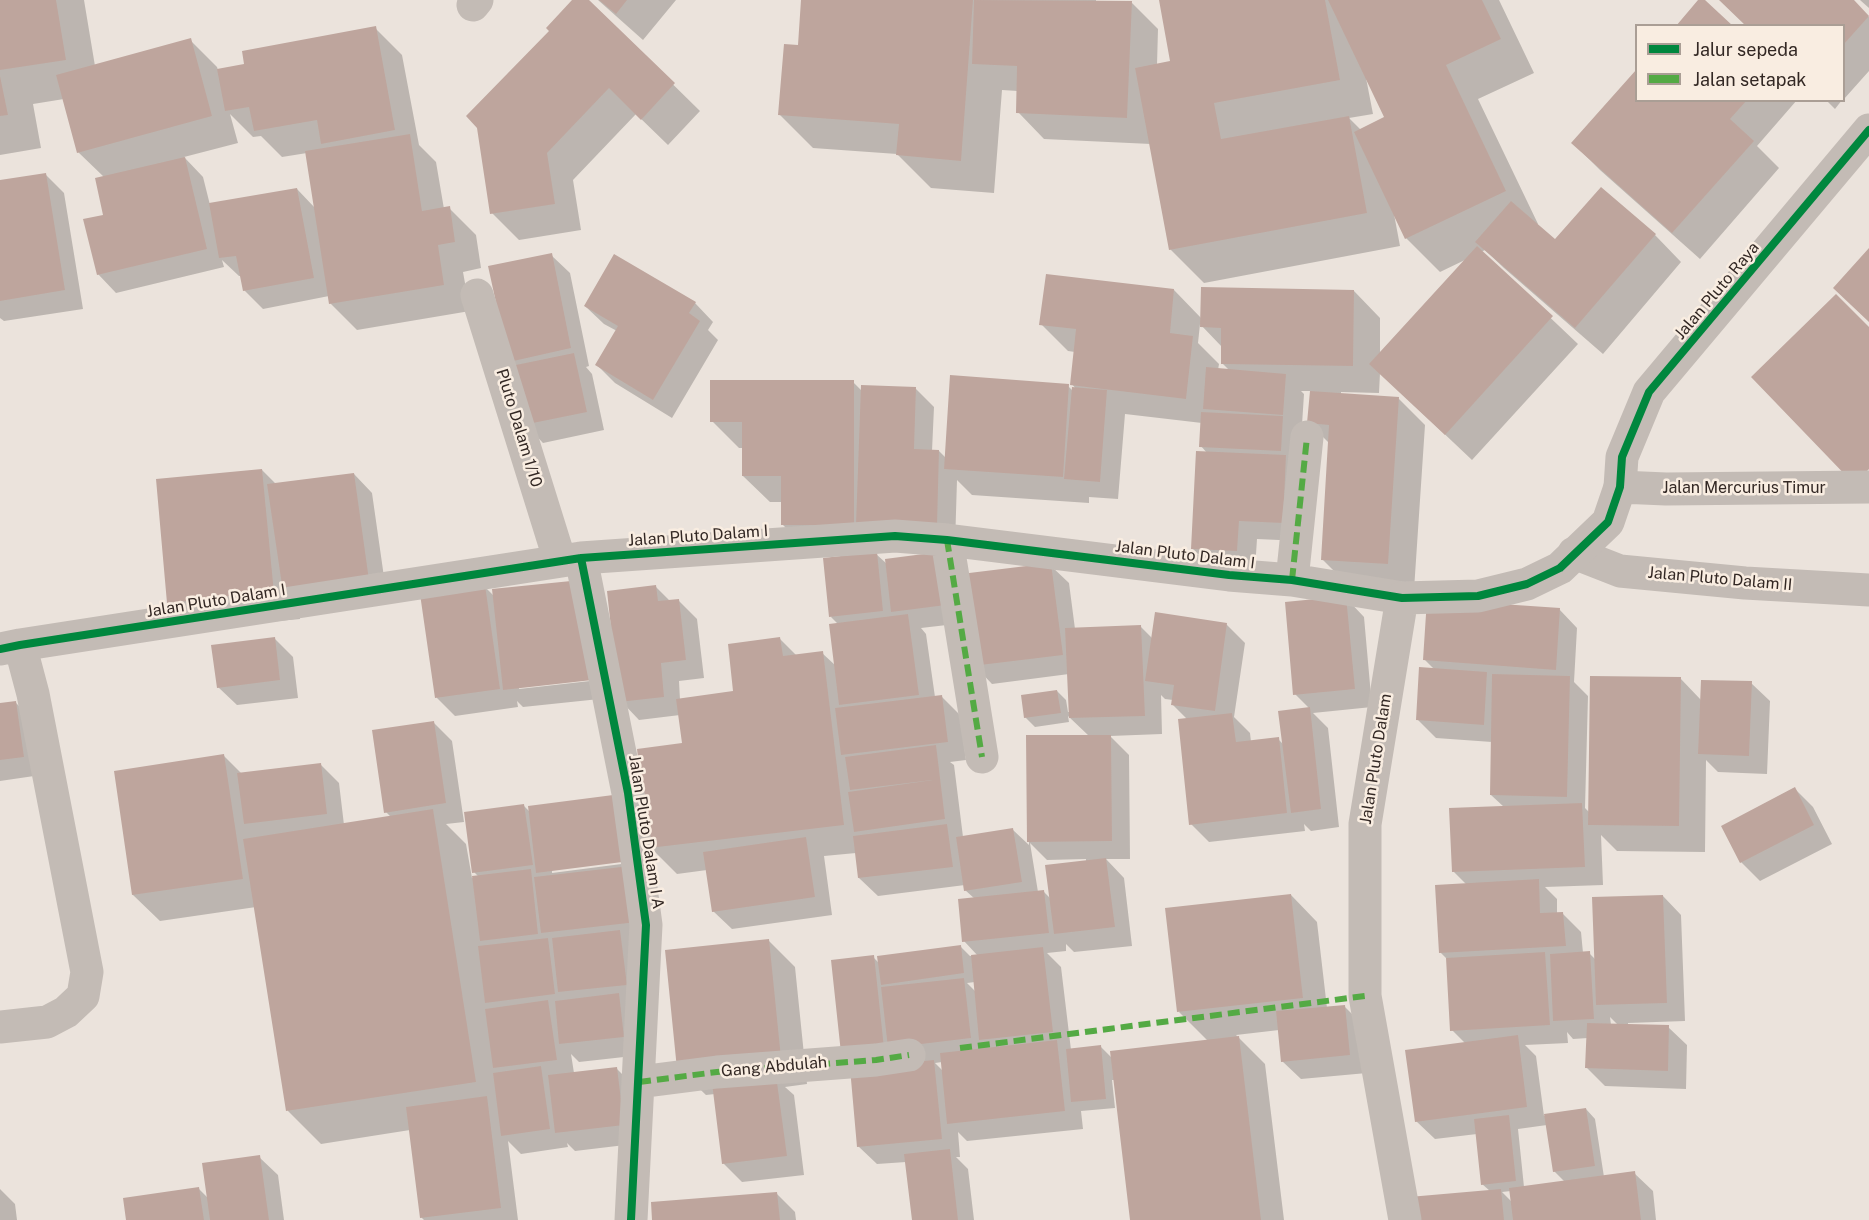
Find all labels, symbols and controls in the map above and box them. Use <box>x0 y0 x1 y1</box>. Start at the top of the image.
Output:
legend <box>1635 24 1845 102</box>
text: Jalur sepeda <box>1693 39 1798 60</box>
text: Jalan setapak <box>1693 69 1806 90</box>
street label: Jalan Pluto Raya <box>1671 238 1763 344</box>
street label: Pluto Dalam 1/10 <box>492 367 546 489</box>
street label: Jalan Mercurius Timur <box>1662 478 1826 498</box>
street label: Jalan Pluto Dalam I <box>627 522 769 550</box>
street label: Jalan Pluto Dalam I <box>1114 537 1256 573</box>
street label: Jalan Pluto Dalam II <box>1647 563 1793 595</box>
street label: Jalan Pluto Dalam I <box>145 581 287 621</box>
street label: Jalan Pluto Dalam <box>1356 692 1396 826</box>
street label: Jalan Pluto Dalam I A <box>624 754 668 910</box>
street label: Gang Abdulah <box>720 1053 828 1081</box>

